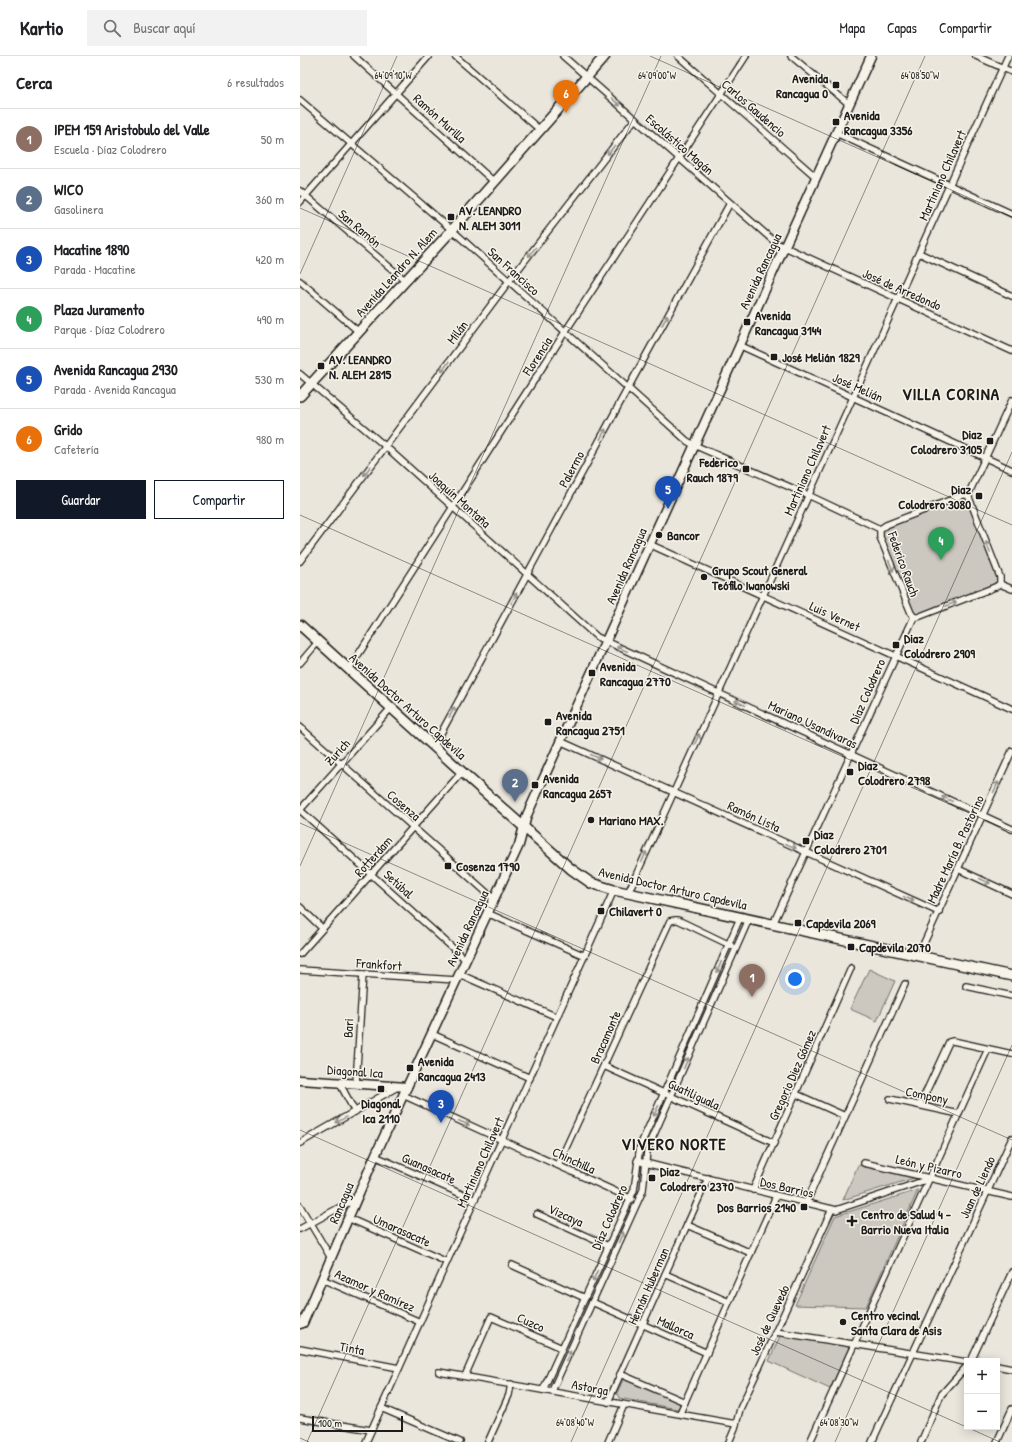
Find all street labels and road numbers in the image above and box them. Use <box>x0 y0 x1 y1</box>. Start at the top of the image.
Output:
street label: Carlos Gaudencio <box>718 75 790 141</box>
street label: Ramón Murilla <box>410 89 470 147</box>
street label: Escolástico Magán <box>642 109 718 179</box>
street label: Martiniano Chilavert <box>914 127 970 223</box>
street label: San Ramón <box>335 205 385 251</box>
street label: Avenida Leandro N. Alem <box>351 223 441 321</box>
street label: Avenida Rancagua <box>735 230 785 312</box>
street label: San Francisco <box>484 243 544 299</box>
street label: José de Arredondo <box>860 264 944 314</box>
street label: Milán <box>442 316 472 347</box>
street label: Florencia <box>517 333 556 380</box>
street label: José Melián <box>830 368 886 406</box>
street label: Martiniano Chilavert <box>779 422 835 518</box>
street label: Palermo <box>554 448 588 490</box>
street label: Joaquín Montaña <box>425 466 495 532</box>
street label: Avenida Rancagua <box>601 525 651 607</box>
street label: Federico Rauch <box>884 528 924 600</box>
street label: Luis Vernet <box>807 596 864 636</box>
street label: Avenida Doctor Arturo Capdevila <box>346 649 470 763</box>
street label: Díaz Colodrero <box>845 656 889 726</box>
street label: Mariano Usandivaras <box>765 695 861 753</box>
street label: Zurich <box>320 734 354 769</box>
street label: Cosenza <box>383 785 425 825</box>
street label: Madre María B. Pastorino <box>922 792 988 906</box>
street label: Ramón Lista <box>725 796 783 836</box>
street label: Rotterdam <box>350 832 396 880</box>
street label: Avenida Doctor Arturo Capdevila <box>597 862 749 914</box>
street label: Setúbal <box>380 866 418 903</box>
street label: Avenida Rancagua <box>442 887 492 969</box>
street label: Frankfort <box>355 953 403 975</box>
street label: Bracamonte <box>585 1008 625 1066</box>
street label: Bari <box>338 1018 358 1038</box>
street label: Gregorio Diez Gómez <box>764 1026 820 1123</box>
street label: Diagonal Ica <box>327 1060 383 1082</box>
street label: Guatiliguala <box>665 1074 723 1114</box>
street label: Compony <box>904 1082 951 1108</box>
street label: Martiniano Chilavert <box>452 1114 508 1210</box>
street label: Chinchilla <box>550 1142 598 1178</box>
street label: Guanasacate <box>399 1148 459 1188</box>
street label: León y Pizarro <box>894 1150 964 1182</box>
street label: Juan de Liendo <box>955 1153 999 1221</box>
street label: Dos Barrios <box>759 1172 815 1202</box>
street label: Rancagua <box>324 1180 358 1226</box>
street label: Díaz Colodrero <box>587 1182 631 1252</box>
street label: Vizcaya <box>546 1199 586 1231</box>
street label: Umarasacate <box>370 1209 434 1251</box>
street label: Hernán Huberman <box>623 1244 673 1327</box>
street label: Azamor y Ramírez <box>332 1264 418 1316</box>
street label: José de Quevedo <box>745 1282 793 1358</box>
street label: Cuzco <box>514 1308 548 1336</box>
street label: Mallorca <box>655 1311 697 1343</box>
street label: Tinta <box>338 1337 366 1359</box>
street label: Astorga <box>570 1375 610 1399</box>

